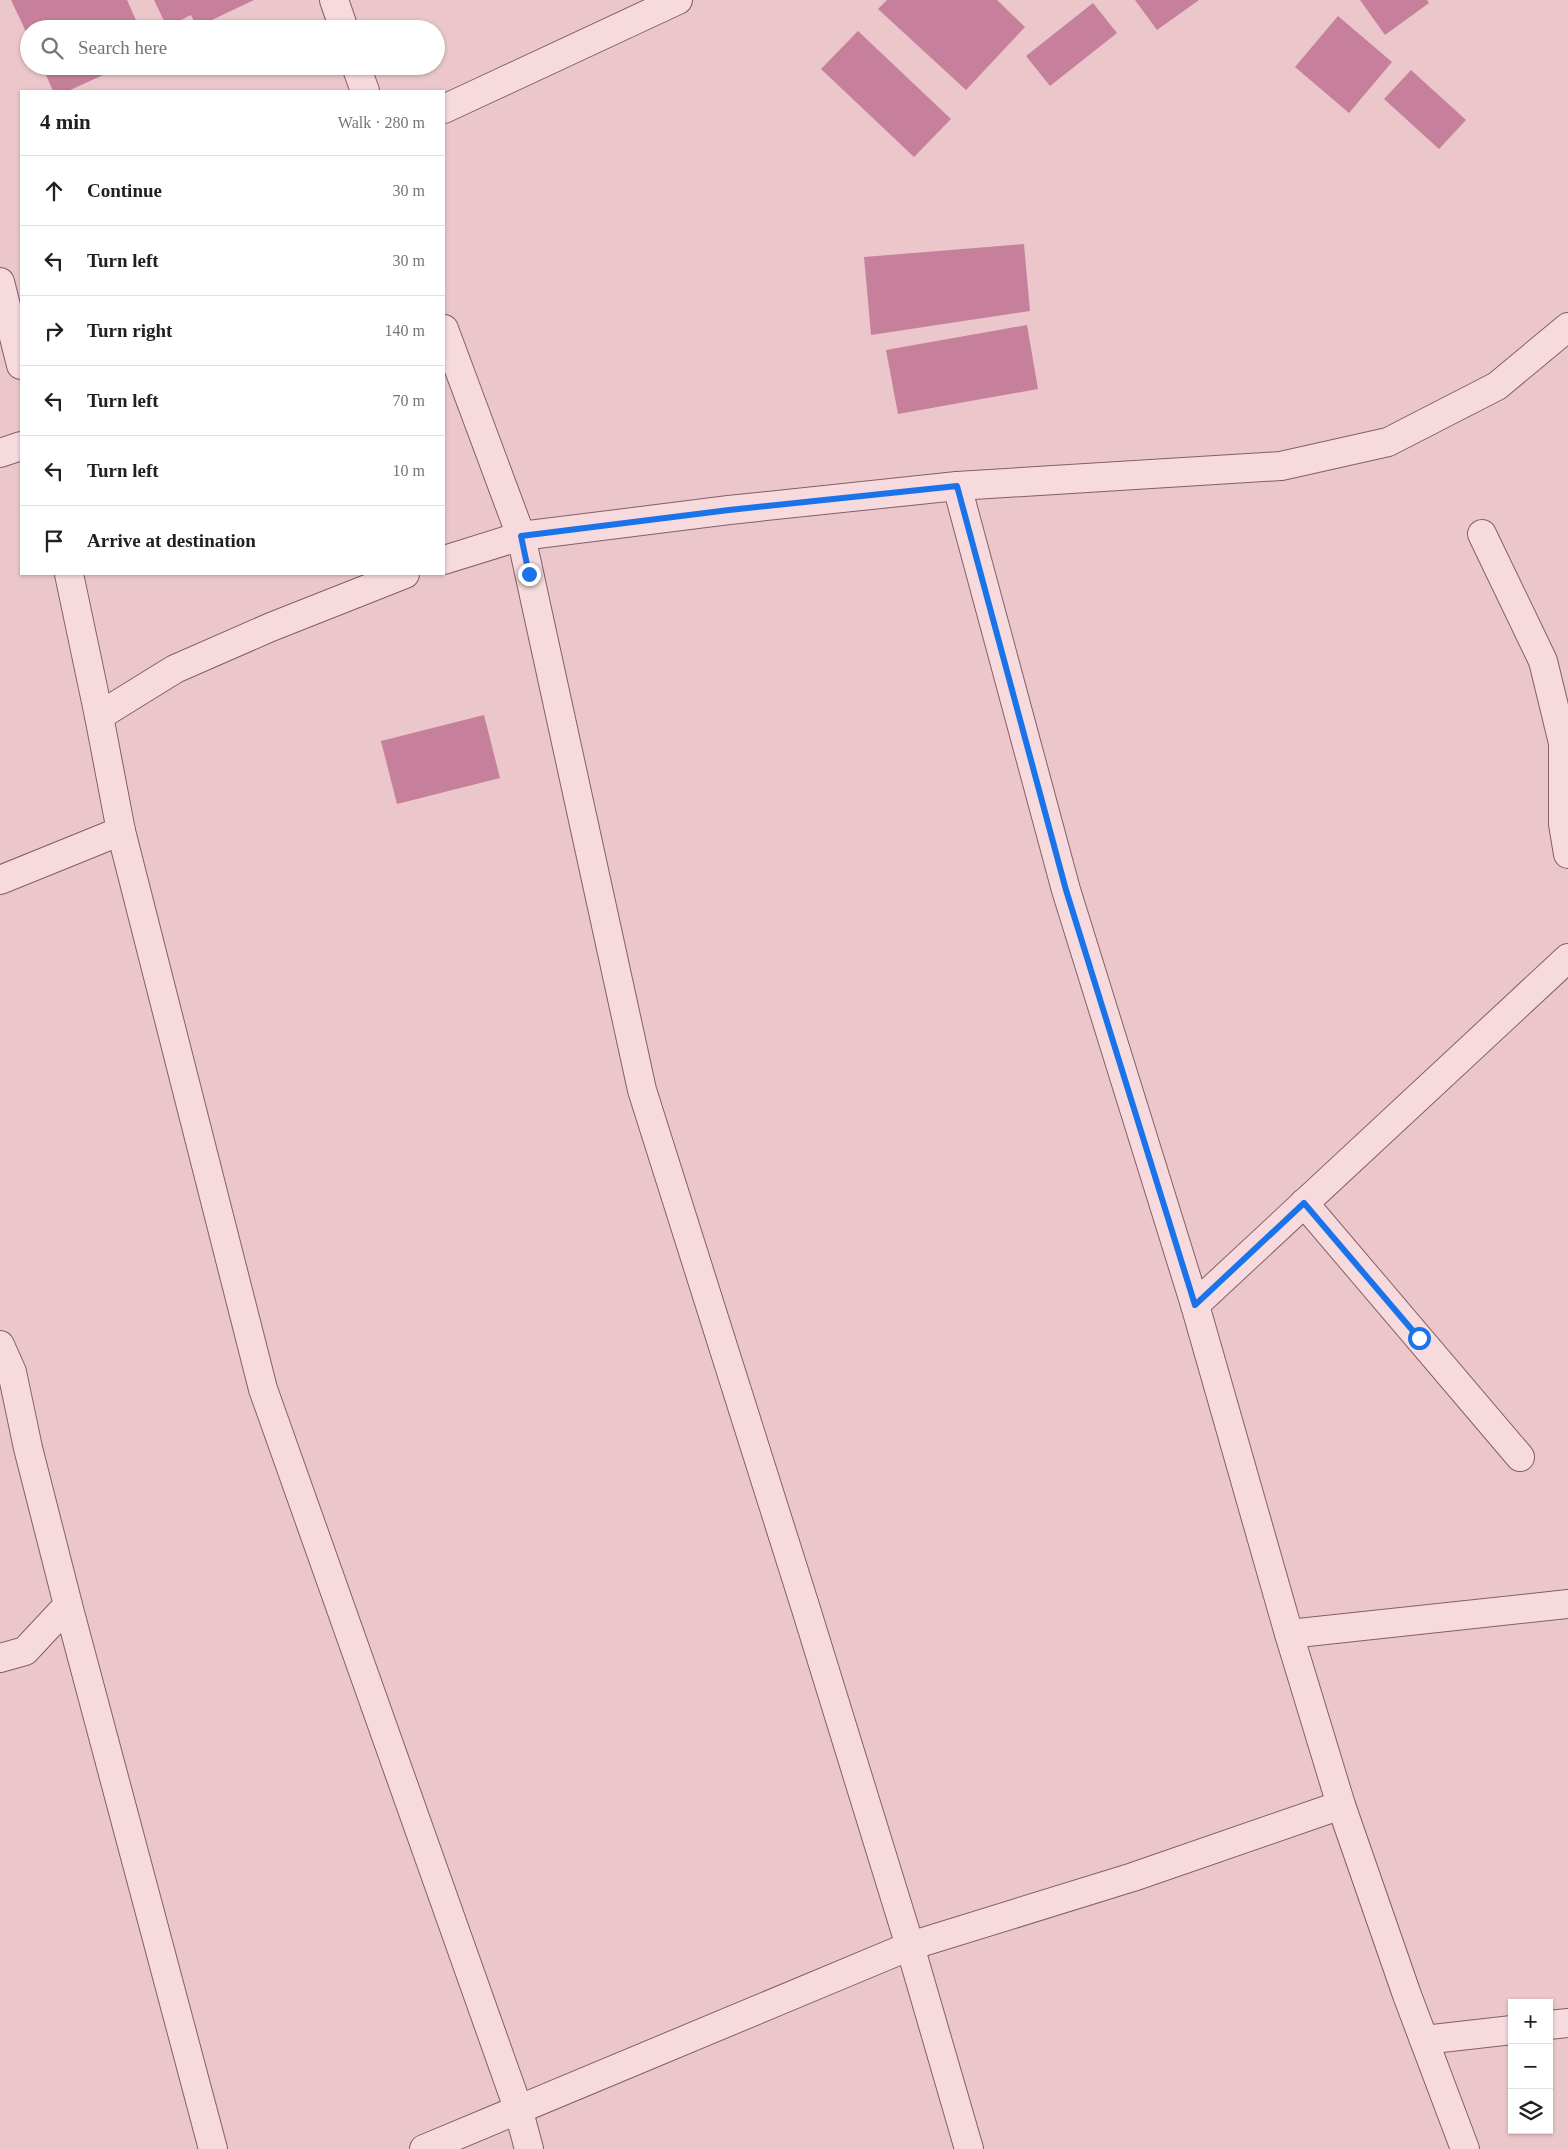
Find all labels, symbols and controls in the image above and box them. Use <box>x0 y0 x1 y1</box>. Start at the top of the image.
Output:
search box <box>20 20 445 75</box>
icon: search <box>38 34 66 62</box>
text: Search here <box>78 37 167 58</box>
text: 4 min <box>40 110 91 134</box>
text: Walk · 280 m <box>338 114 425 131</box>
icon: ahead <box>40 177 68 205</box>
text: Continue <box>87 180 162 201</box>
text: 30 m <box>393 182 425 199</box>
icon: left <box>40 247 68 275</box>
text: Turn left <box>87 250 159 271</box>
text: 30 m <box>393 252 425 269</box>
icon: right <box>40 317 68 345</box>
text: Turn right <box>87 320 172 341</box>
text: 140 m <box>385 322 425 339</box>
icon: left <box>40 387 68 415</box>
text: Turn left <box>87 390 159 411</box>
text: 70 m <box>393 392 425 409</box>
icon: left <box>40 457 68 485</box>
text: Turn left <box>87 460 159 481</box>
text: 10 m <box>393 462 425 479</box>
icon: arrive <box>40 527 68 555</box>
text: Arrive at destination <box>87 530 256 551</box>
route end <box>518 563 541 586</box>
route start <box>1408 1327 1431 1350</box>
map controls <box>1508 1999 1553 2134</box>
button: + <box>1508 1999 1553 2044</box>
button: − <box>1508 2044 1553 2089</box>
button: layers <box>1508 2089 1553 2134</box>

